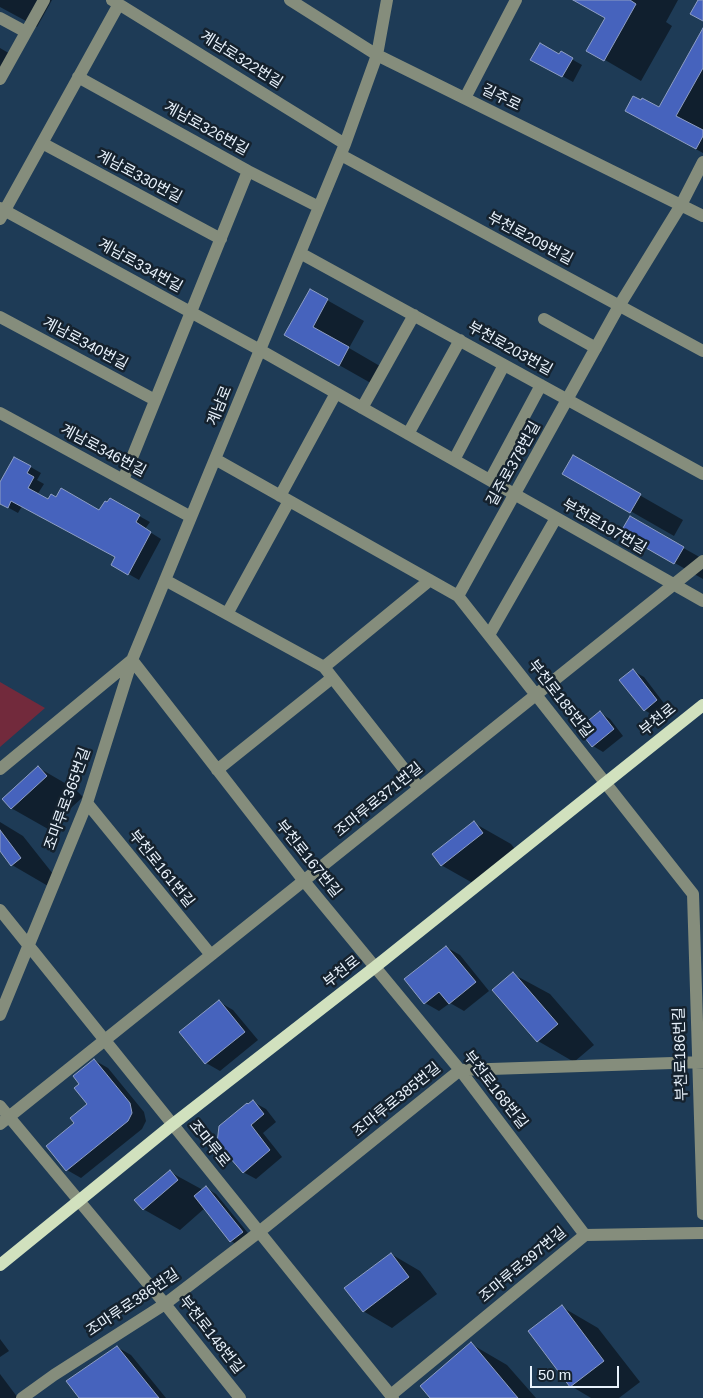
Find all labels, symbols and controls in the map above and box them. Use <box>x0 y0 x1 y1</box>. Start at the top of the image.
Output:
street label: 계남로322번길 <box>196 27 286 93</box>
street label: 길주로 <box>478 81 524 115</box>
street label: 계남로326번길 <box>161 98 251 160</box>
street label: 계남로330번길 <box>93 147 185 207</box>
street label: 부천로209번길 <box>484 209 576 269</box>
street label: 계남로334번길 <box>95 235 185 297</box>
street label: 계남로340번길 <box>39 314 131 374</box>
street label: 부천로203번길 <box>465 318 555 380</box>
street label: 계남로 <box>204 383 236 429</box>
street label: 길주로378번길 <box>483 419 545 509</box>
street label: 계남로346번길 <box>57 421 149 481</box>
street label: 부천로197번길 <box>559 496 649 558</box>
street label: 부천로185번길 <box>524 656 596 742</box>
street label: 부천로 <box>636 700 680 740</box>
street label: 조마루로365번길 <box>41 745 95 853</box>
street label: 조마루로371번길 <box>331 759 427 841</box>
street label: 부천로167번길 <box>271 817 345 901</box>
street label: 부천로161번길 <box>124 827 198 911</box>
street label: 부천로 <box>320 952 364 992</box>
street label: 부천로186번길 <box>670 1007 692 1101</box>
street label: 부천로168번길 <box>459 1047 531 1133</box>
street label: 조마루로385번길 <box>349 1059 445 1141</box>
street label: 조마루로 <box>185 1117 233 1171</box>
street label: 조마루로397번길 <box>476 1223 570 1307</box>
street label: 조마루로386번길 <box>83 1265 183 1341</box>
street label: 부천로148번길 <box>175 1292 247 1378</box>
scale bar <box>533 1356 622 1388</box>
text: 50 m <box>538 1366 571 1383</box>

